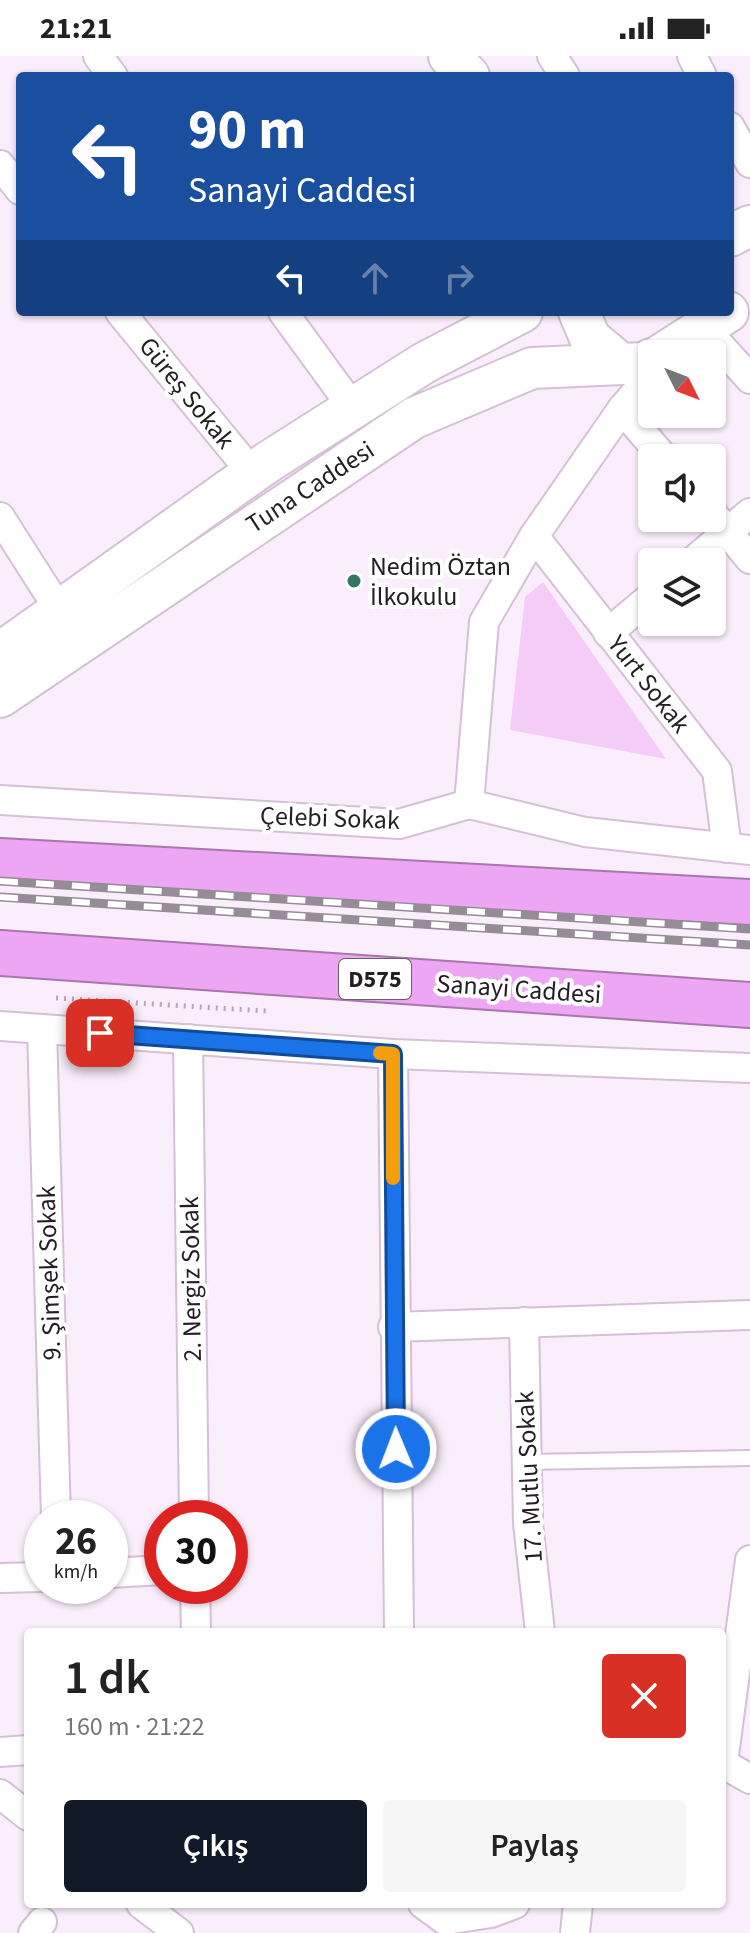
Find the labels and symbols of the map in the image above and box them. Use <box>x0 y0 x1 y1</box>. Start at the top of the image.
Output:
street label: Güreş Sokak <box>130 329 244 457</box>
north arrow <box>638 340 726 428</box>
street label: Tuna Caddesi <box>239 432 381 542</box>
place label: Nedim Öztan İlkokulu <box>370 548 511 615</box>
marker: Nedim Öztan İlkokulu <box>345 572 363 590</box>
street label: Yurt Sokak <box>598 626 699 741</box>
street label: Çelebi Sokak <box>259 797 401 839</box>
road number: D575 <box>339 959 411 999</box>
street label: Sanayi Caddesi <box>435 965 603 1013</box>
pin <box>66 999 134 1067</box>
street label: 9. Şimşek Sokak <box>27 1185 71 1361</box>
street label: 2. Nergiz Sokak <box>171 1196 211 1362</box>
street label: 17. Mutlu Sokak <box>506 1390 552 1564</box>
position arrow <box>354 1407 438 1491</box>
speed limit sign: 30 <box>144 1500 248 1604</box>

